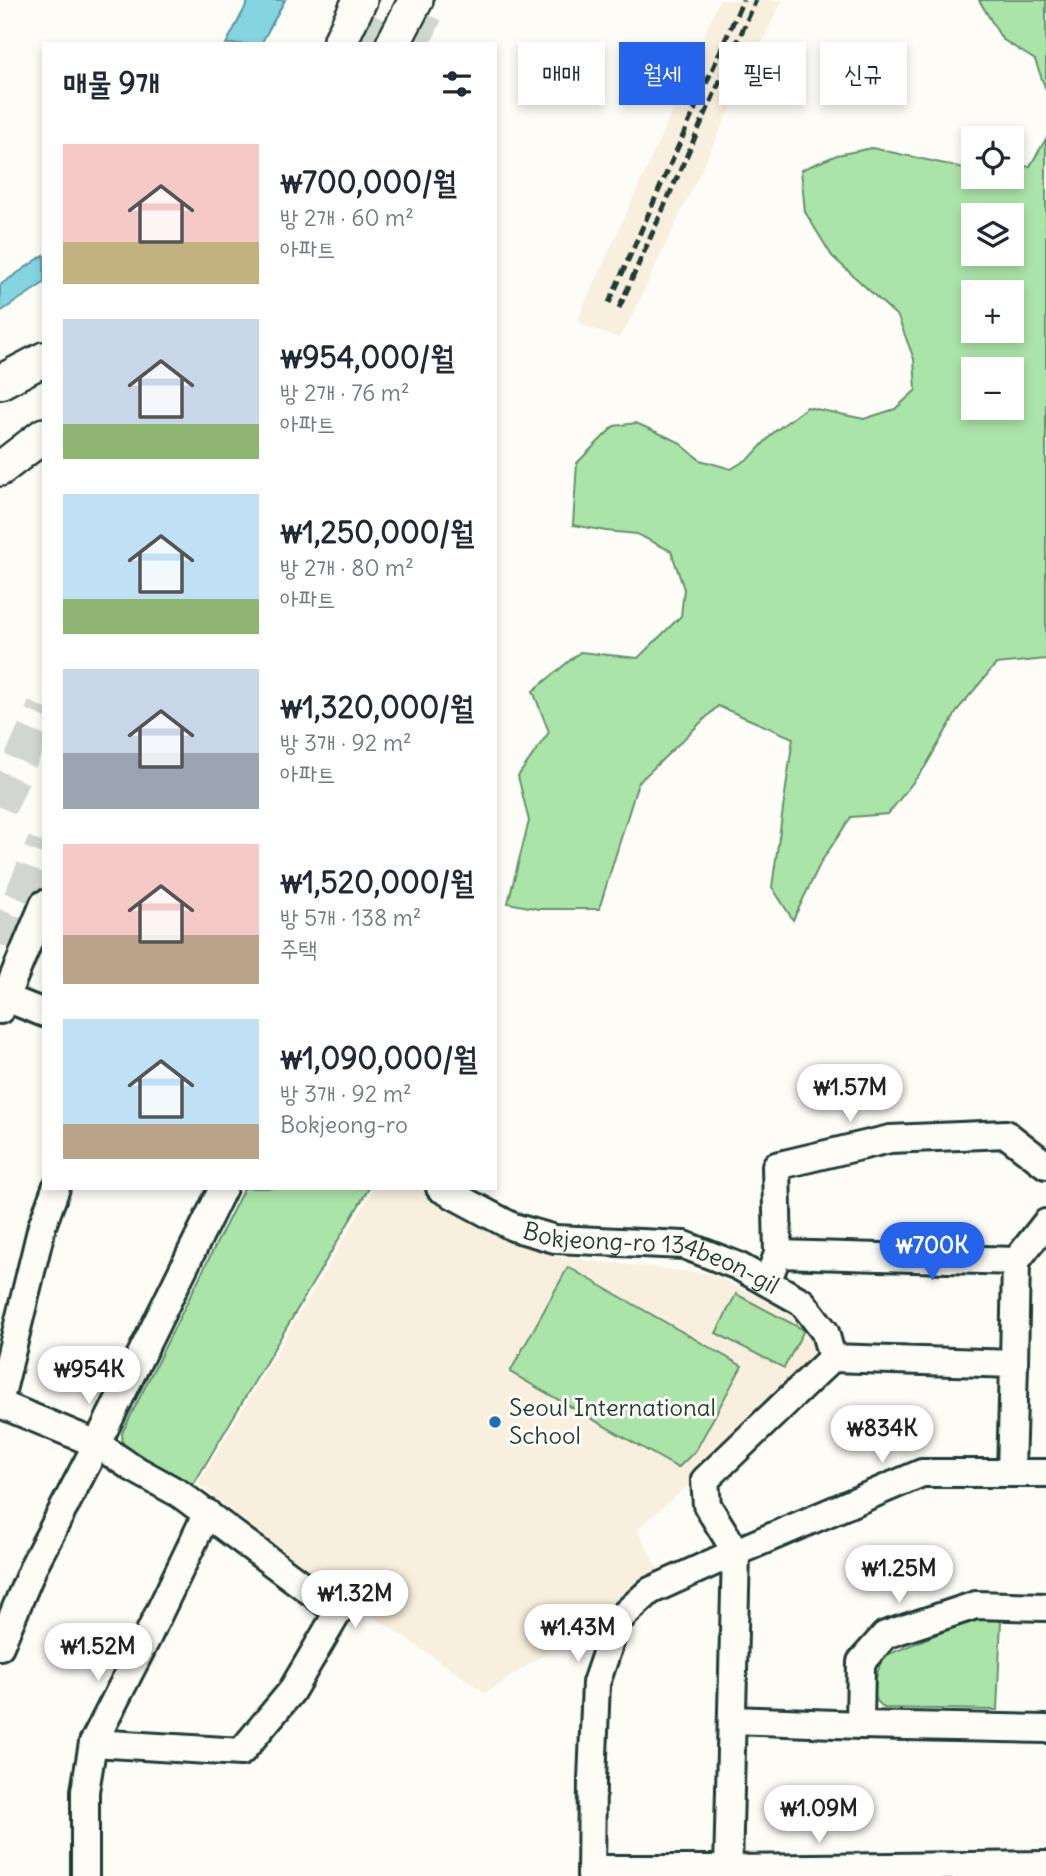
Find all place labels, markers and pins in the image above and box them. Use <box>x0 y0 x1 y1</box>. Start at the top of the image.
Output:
pin: ₩1.57M <box>793 1064 907 1124</box>
pin: ₩700K <box>883 1222 981 1282</box>
pin: ₩954K <box>40 1346 138 1406</box>
place label: Seoul International School <box>509 1392 716 1450</box>
pin: ₩834K <box>833 1406 931 1465</box>
marker: Seoul International School <box>487 1414 503 1430</box>
pin: ₩1.25M <box>842 1546 956 1605</box>
pin: ₩1.32M <box>298 1570 412 1630</box>
pin: ₩1.43M <box>521 1604 635 1664</box>
pin: ₩1.52M <box>41 1624 155 1683</box>
pin: ₩1.09M <box>762 1786 876 1845</box>

